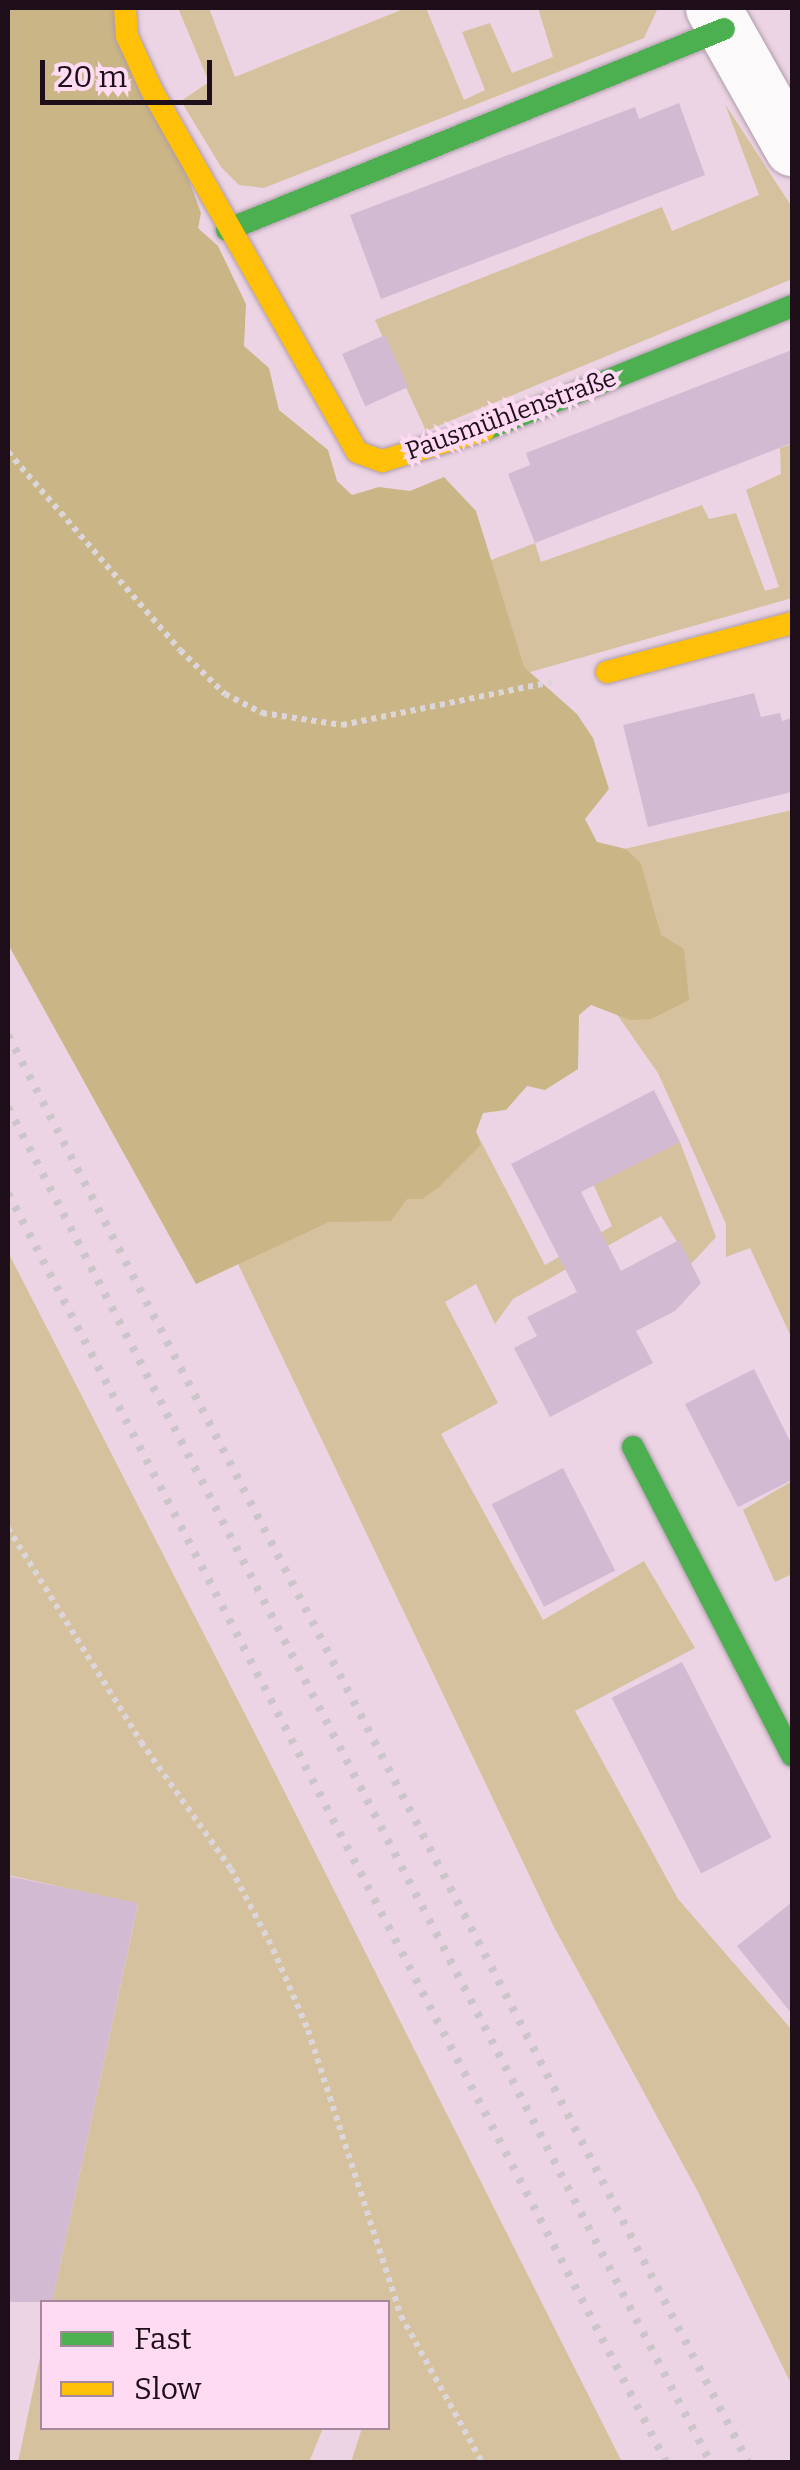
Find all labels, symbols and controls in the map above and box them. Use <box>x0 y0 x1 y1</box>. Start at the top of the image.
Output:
scale bar <box>45 40 218 102</box>
text: 20 m <box>57 59 127 95</box>
street label: Pausmühlenstraße <box>402 363 620 467</box>
legend <box>40 2300 390 2430</box>
text: Fast <box>134 2321 192 2357</box>
text: Slow <box>134 2371 201 2407</box>

